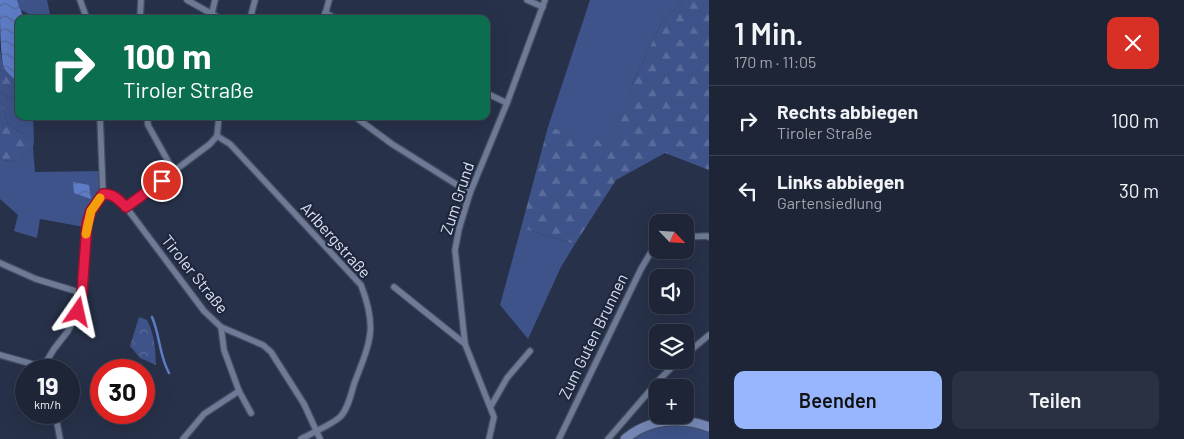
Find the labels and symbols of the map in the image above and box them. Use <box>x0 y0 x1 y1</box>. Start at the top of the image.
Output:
street label: Zum Grund <box>436 159 477 237</box>
pin <box>141 160 183 202</box>
street label: Arlbergstraße <box>297 198 375 281</box>
north arrow <box>649 214 694 259</box>
street label: Tiroler Straße <box>158 231 233 317</box>
street label: Zum Guten Brunnen <box>554 270 631 401</box>
position arrow <box>51 285 103 337</box>
speed limit sign: 30 <box>90 359 155 424</box>

